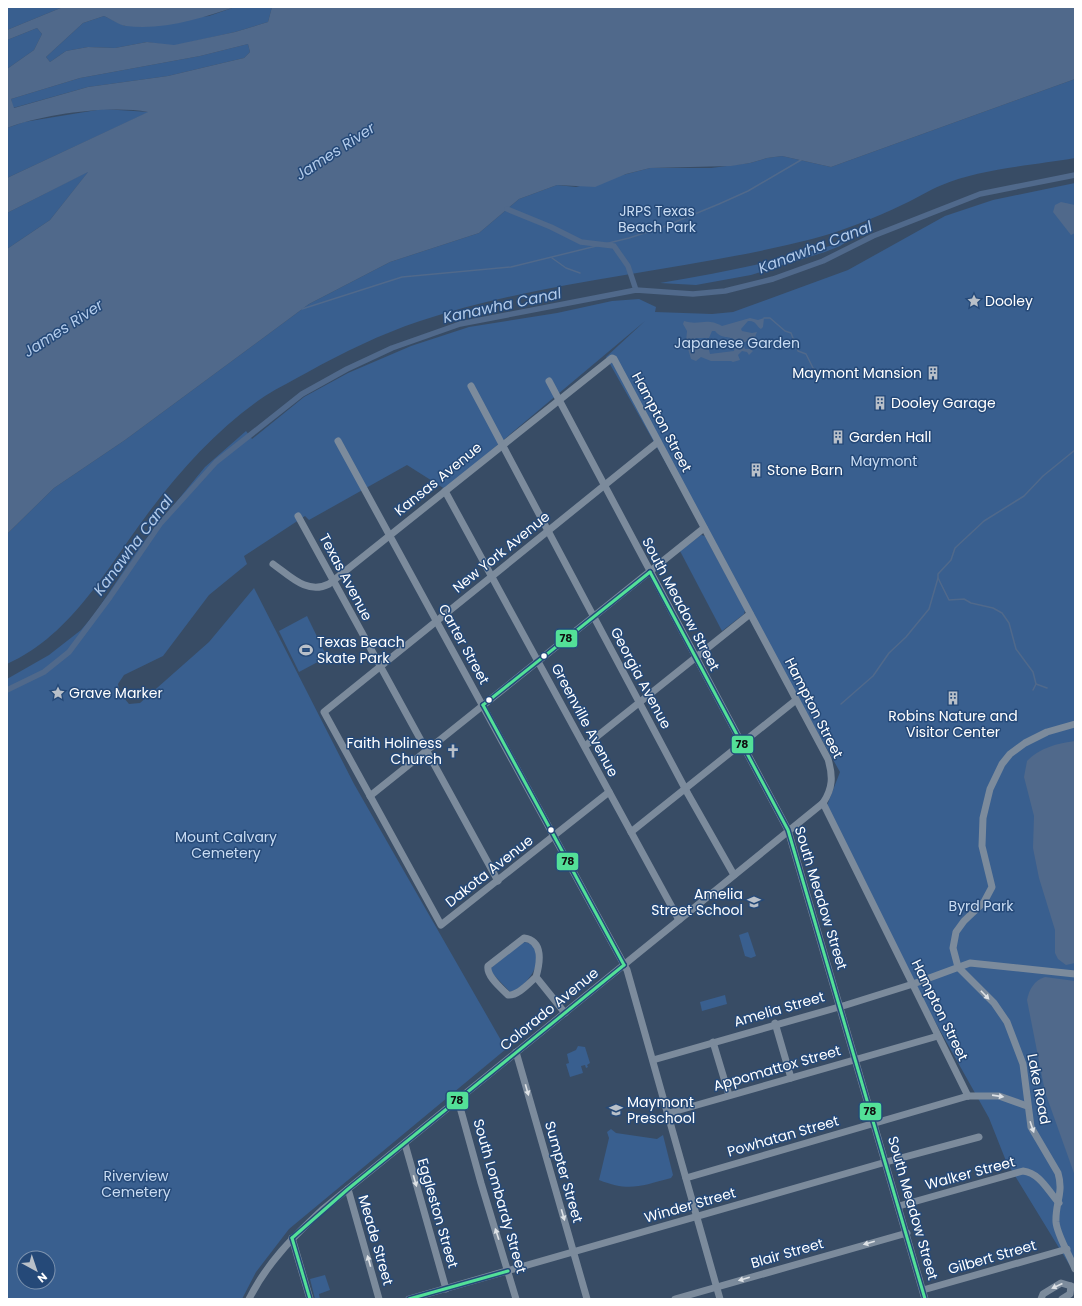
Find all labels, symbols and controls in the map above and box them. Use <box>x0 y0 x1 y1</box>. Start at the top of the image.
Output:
water label: James River <box>291 117 379 185</box>
park label: JRPS Texas Beach Park <box>618 201 697 237</box>
water label: Kanawha Canal <box>755 215 875 278</box>
water label: Kanawha Canal <box>441 282 563 328</box>
place label: Dooley <box>985 291 1033 311</box>
place icon: Dooley <box>966 293 982 309</box>
water label: James River <box>19 294 107 362</box>
park label: Japanese Garden <box>674 333 800 353</box>
place label: Maymont Mansion <box>792 363 922 383</box>
building icon: Maymont Mansion <box>925 365 941 381</box>
street label: Hampton Street <box>627 368 697 476</box>
place label: Dooley Garage <box>891 393 996 413</box>
building icon: Dooley Garage <box>872 395 888 411</box>
place label: Garden Hall <box>849 427 931 447</box>
building icon: Garden Hall <box>830 429 846 445</box>
street label: Kansas Avenue <box>390 437 486 521</box>
park label: Maymont <box>851 451 917 471</box>
place label: Stone Barn <box>767 460 843 480</box>
building icon: Stone Barn <box>748 462 764 478</box>
water label: Kanawha Canal <box>88 490 178 599</box>
street label: New York Avenue <box>448 506 554 597</box>
street label: Texas Avenue <box>315 530 378 624</box>
street label: South Meadow Street <box>637 534 725 674</box>
street label: Carter Street <box>434 600 494 688</box>
street label: Georgia Avenue <box>606 624 676 733</box>
line badge: 78 <box>555 629 578 648</box>
text: 78 <box>559 630 573 646</box>
place label: Texas Beach Skate Park <box>317 632 405 668</box>
sports icon: Texas Beach Skate Park <box>298 642 314 658</box>
unlabelled marker <box>539 651 549 661</box>
street label: Hampton Street <box>780 654 848 762</box>
street label: Greenville Avenue <box>547 660 623 780</box>
place label: Grave Marker <box>69 683 163 703</box>
place icon: Grave Marker <box>50 685 66 701</box>
building icon: Robins Nature and Visitor Center <box>945 690 961 706</box>
unlabelled marker <box>484 695 494 705</box>
place label: Robins Nature and Visitor Center <box>888 706 1018 742</box>
place label: Faith Holiness Church <box>346 733 442 769</box>
line badge: 78 <box>731 735 754 754</box>
text: 78 <box>735 736 749 752</box>
church icon: Faith Holiness Church <box>445 743 461 759</box>
street label: South Meadow Street <box>790 824 852 972</box>
unlabelled marker <box>546 825 556 835</box>
park label: Mount Calvary Cemetery <box>175 827 277 863</box>
street label: Dakota Avenue <box>441 830 537 912</box>
line badge: 78 <box>556 852 579 871</box>
text: 78 <box>561 853 575 869</box>
place label: Amelia Street School <box>651 884 743 920</box>
school or university icon: Amelia Street School <box>746 894 762 910</box>
park label: Byrd Park <box>949 896 1014 916</box>
street label: Hampton Street <box>907 956 973 1064</box>
street label: Colorado Avenue <box>495 963 603 1055</box>
street label: Amelia Street <box>731 986 827 1032</box>
one-way arrow <box>981 990 990 1000</box>
street label: Appomattox Street <box>711 1040 843 1096</box>
street label: Lake Road <box>1022 1052 1056 1126</box>
one-way arrow <box>524 1084 530 1096</box>
line badge: 78 <box>446 1091 469 1110</box>
text: 78 <box>450 1092 464 1108</box>
place label: Maymont Preschool <box>627 1092 695 1128</box>
one-way arrow <box>992 1093 1004 1100</box>
school or university icon: Maymont Preschool <box>608 1102 624 1118</box>
line badge: 78 <box>859 1102 882 1121</box>
text: 78 <box>863 1103 877 1119</box>
street label: Powhatan Street <box>725 1111 841 1161</box>
street label: South Lombardy Street <box>468 1117 532 1275</box>
street label: Sumpter Street <box>540 1119 588 1225</box>
one-way arrow <box>1029 1122 1035 1134</box>
street label: South Meadow Street <box>883 1134 943 1282</box>
street label: Walker Street <box>923 1151 1017 1195</box>
street label: Eggleston Street <box>413 1156 463 1270</box>
park label: Riverview Cemetery <box>101 1166 171 1202</box>
one-way arrow <box>412 1175 418 1187</box>
street label: Winder Street <box>642 1182 738 1228</box>
street label: Meade Street <box>354 1193 398 1287</box>
one-way arrow <box>560 1209 566 1221</box>
one-way arrow <box>494 1227 500 1239</box>
street label: Blair Street <box>748 1233 826 1273</box>
street label: Gilbert Street <box>946 1235 1038 1279</box>
one-way arrow <box>863 1241 875 1247</box>
north arrow <box>16 1250 56 1290</box>
one-way arrow <box>366 1255 372 1267</box>
text: N <box>34 1269 51 1286</box>
one-way arrow <box>738 1276 750 1282</box>
one-way arrow <box>1051 1283 1062 1289</box>

